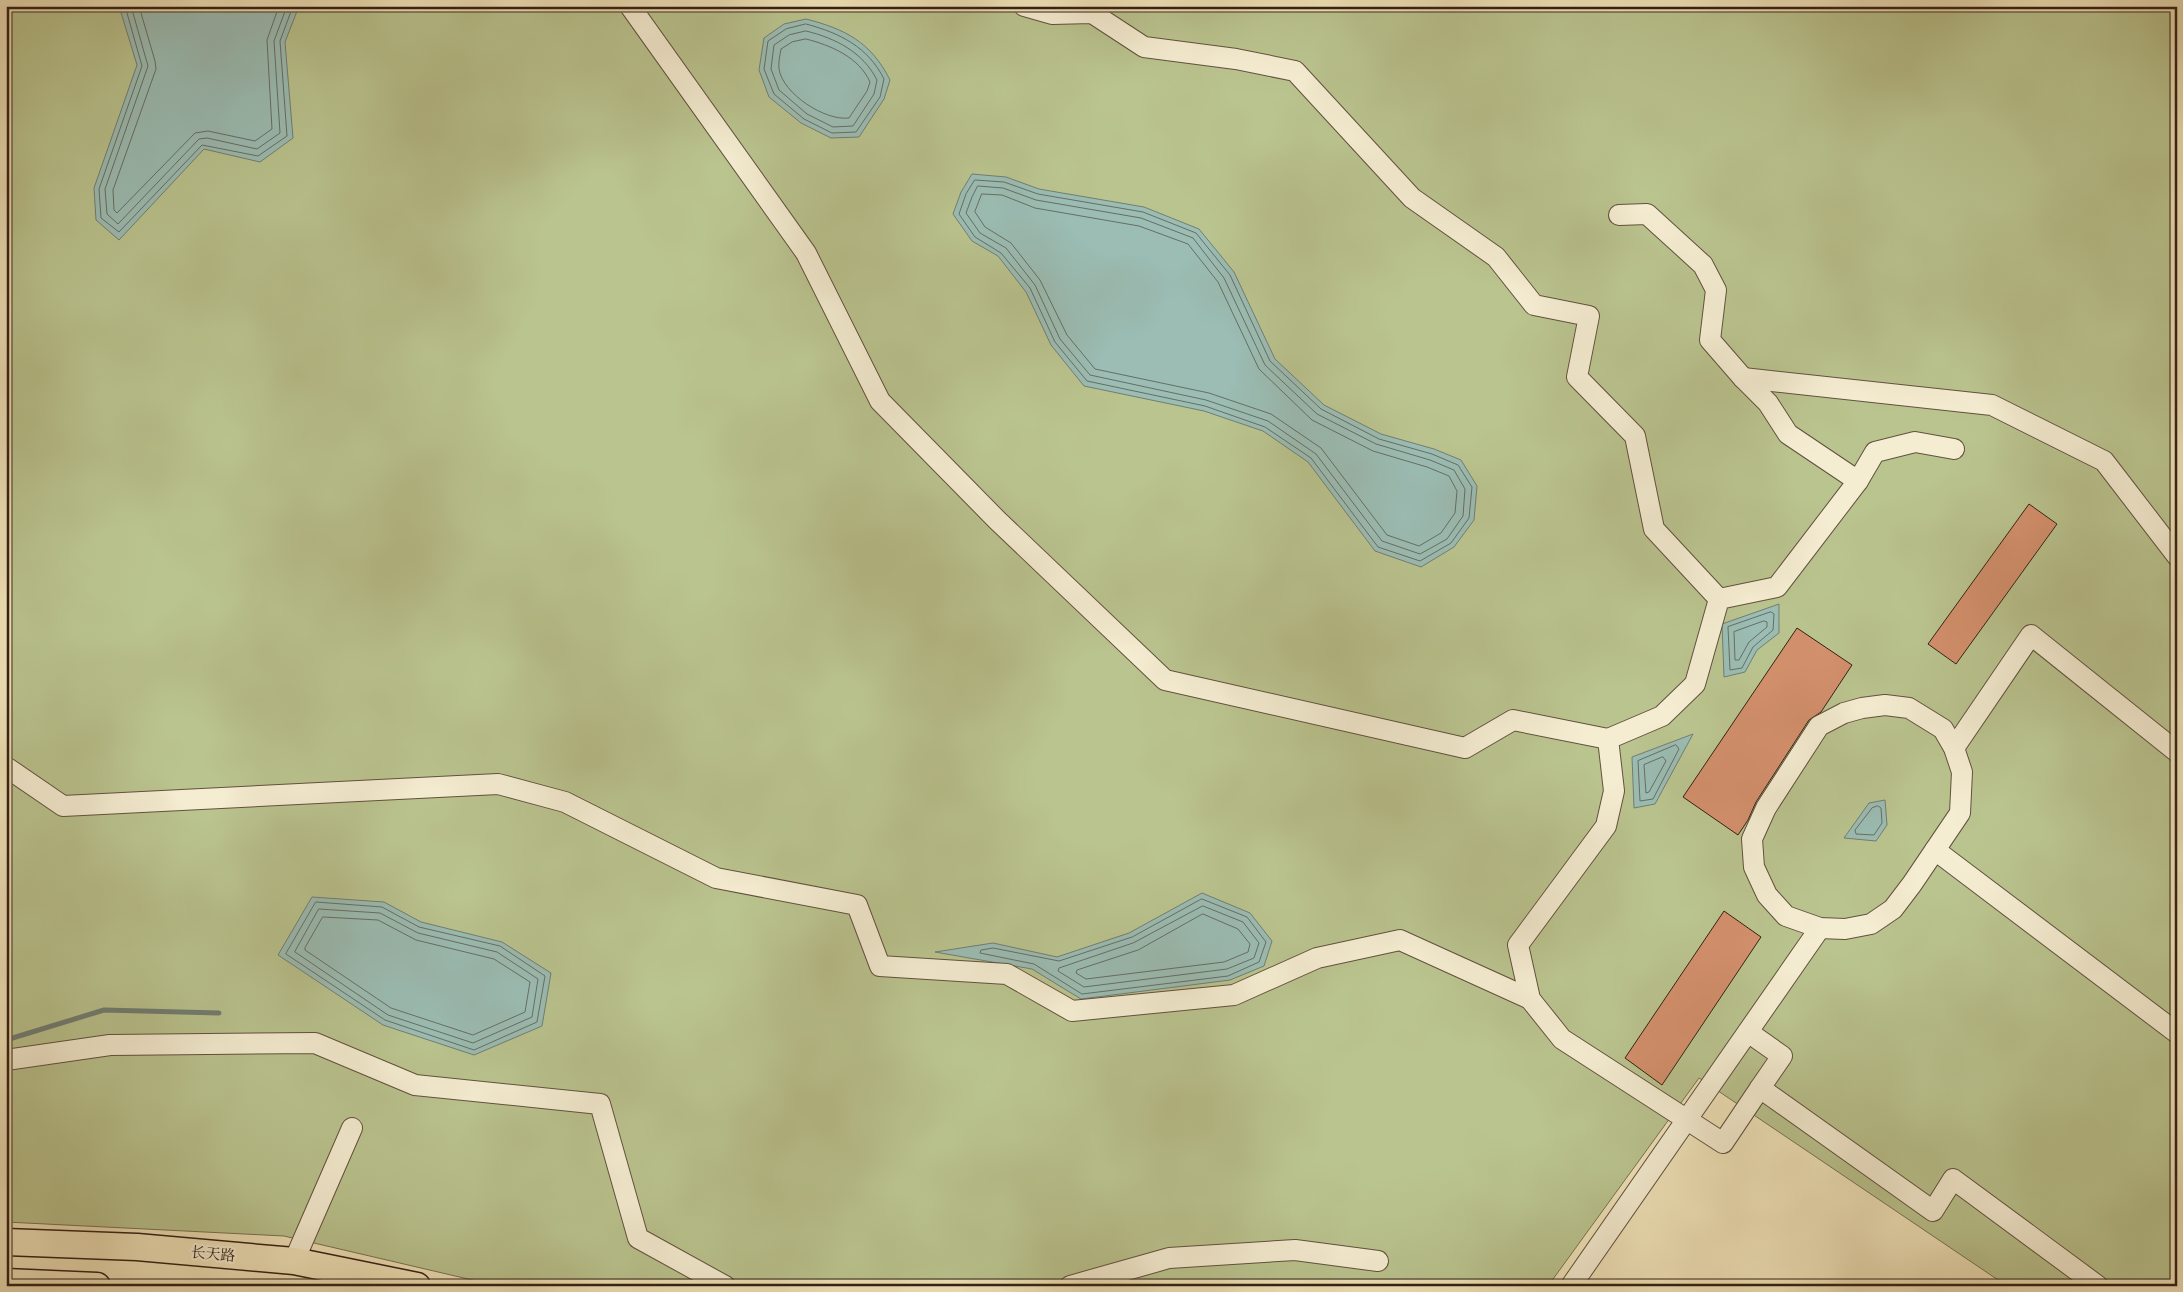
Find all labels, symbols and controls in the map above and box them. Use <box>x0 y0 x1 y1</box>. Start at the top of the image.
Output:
street label: 长天路 <box>190 1243 236 1265</box>

